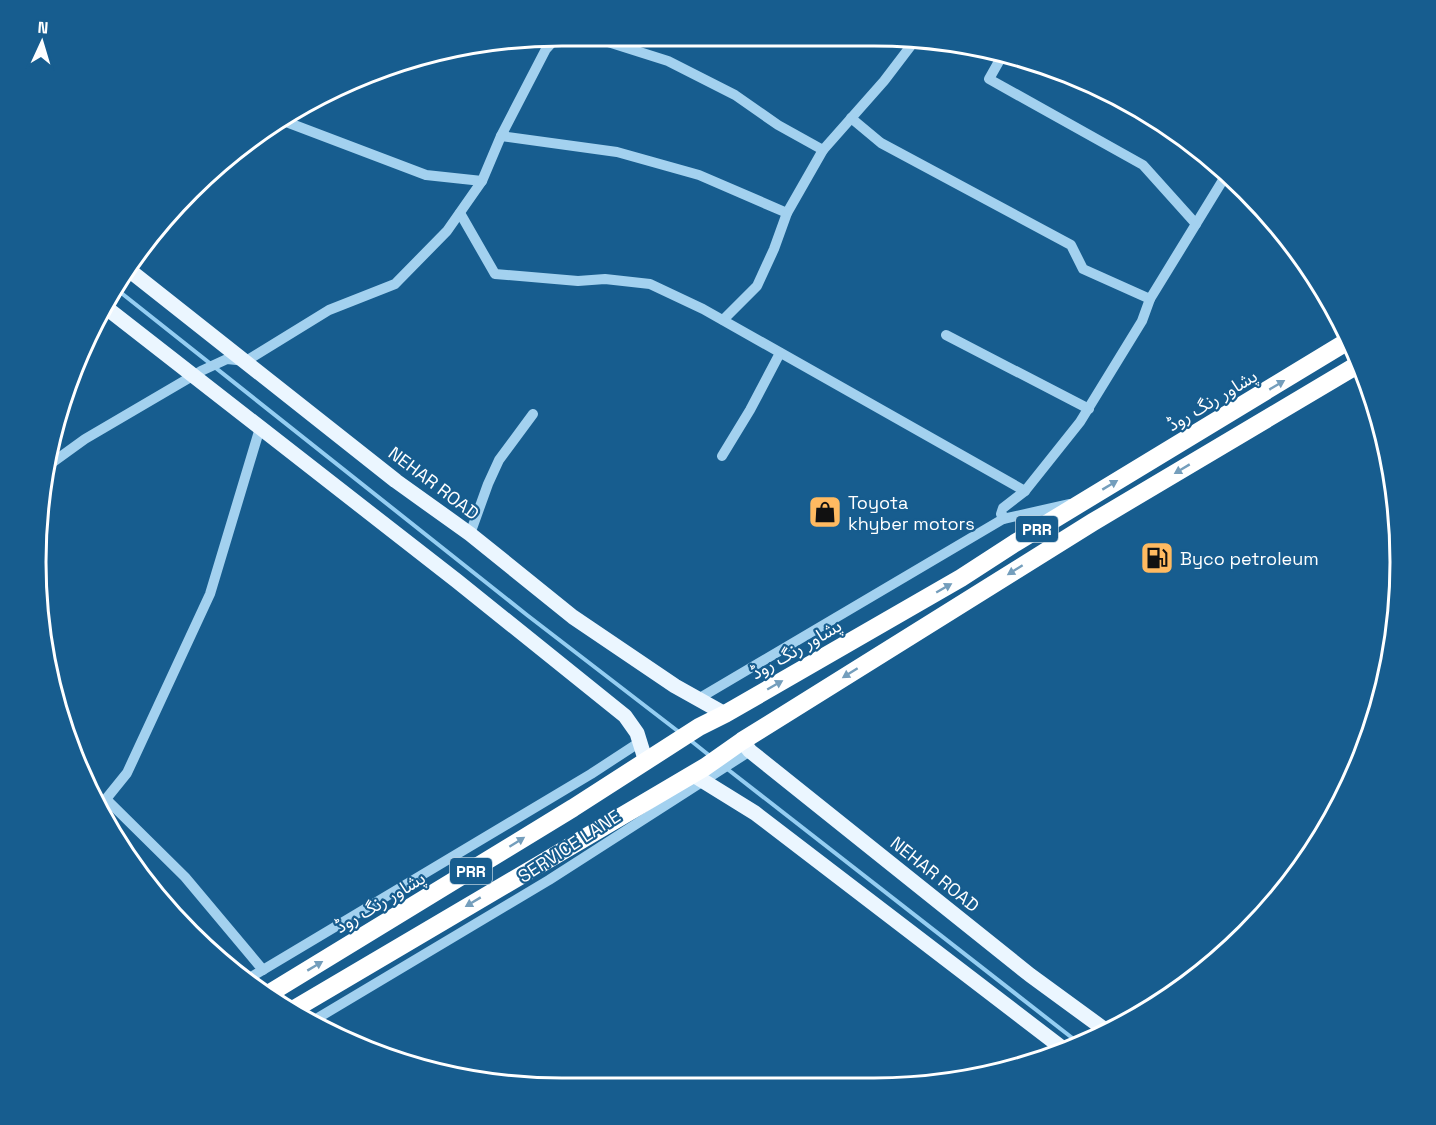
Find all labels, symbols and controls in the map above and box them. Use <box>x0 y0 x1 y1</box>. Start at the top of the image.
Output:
north arrow <box>12 12 72 72</box>
text: N <box>37 17 49 38</box>
street label: پشاور رنگ روڈ <box>1163 364 1262 436</box>
one-way arrow <box>1269 379 1285 390</box>
street label: NEHAR ROAD <box>384 441 484 525</box>
one-way arrow <box>1174 463 1190 474</box>
one-way arrow <box>1102 480 1118 491</box>
place label: Toyota khyber motors <box>848 491 975 535</box>
shop icon: Toyota khyber motors <box>807 494 843 530</box>
road number: PRR <box>1016 516 1058 542</box>
fuel station icon: Byco petroleum <box>1139 540 1175 576</box>
place label: Byco petroleum <box>1180 547 1319 570</box>
one-way arrow <box>1007 565 1024 576</box>
one-way arrow <box>936 583 953 593</box>
street label: پشاور رنگ روڈ <box>746 614 846 684</box>
one-way arrow <box>842 668 858 679</box>
one-way arrow <box>767 680 783 691</box>
street label: SERVICE LANE <box>513 804 625 888</box>
street label: NEHAR ROAD <box>886 831 984 917</box>
one-way arrow <box>509 837 525 848</box>
road number: PRR <box>450 858 492 884</box>
street label: پشاور رنگ روڈ <box>331 866 430 938</box>
one-way arrow <box>465 897 481 908</box>
one-way arrow <box>307 961 324 971</box>

